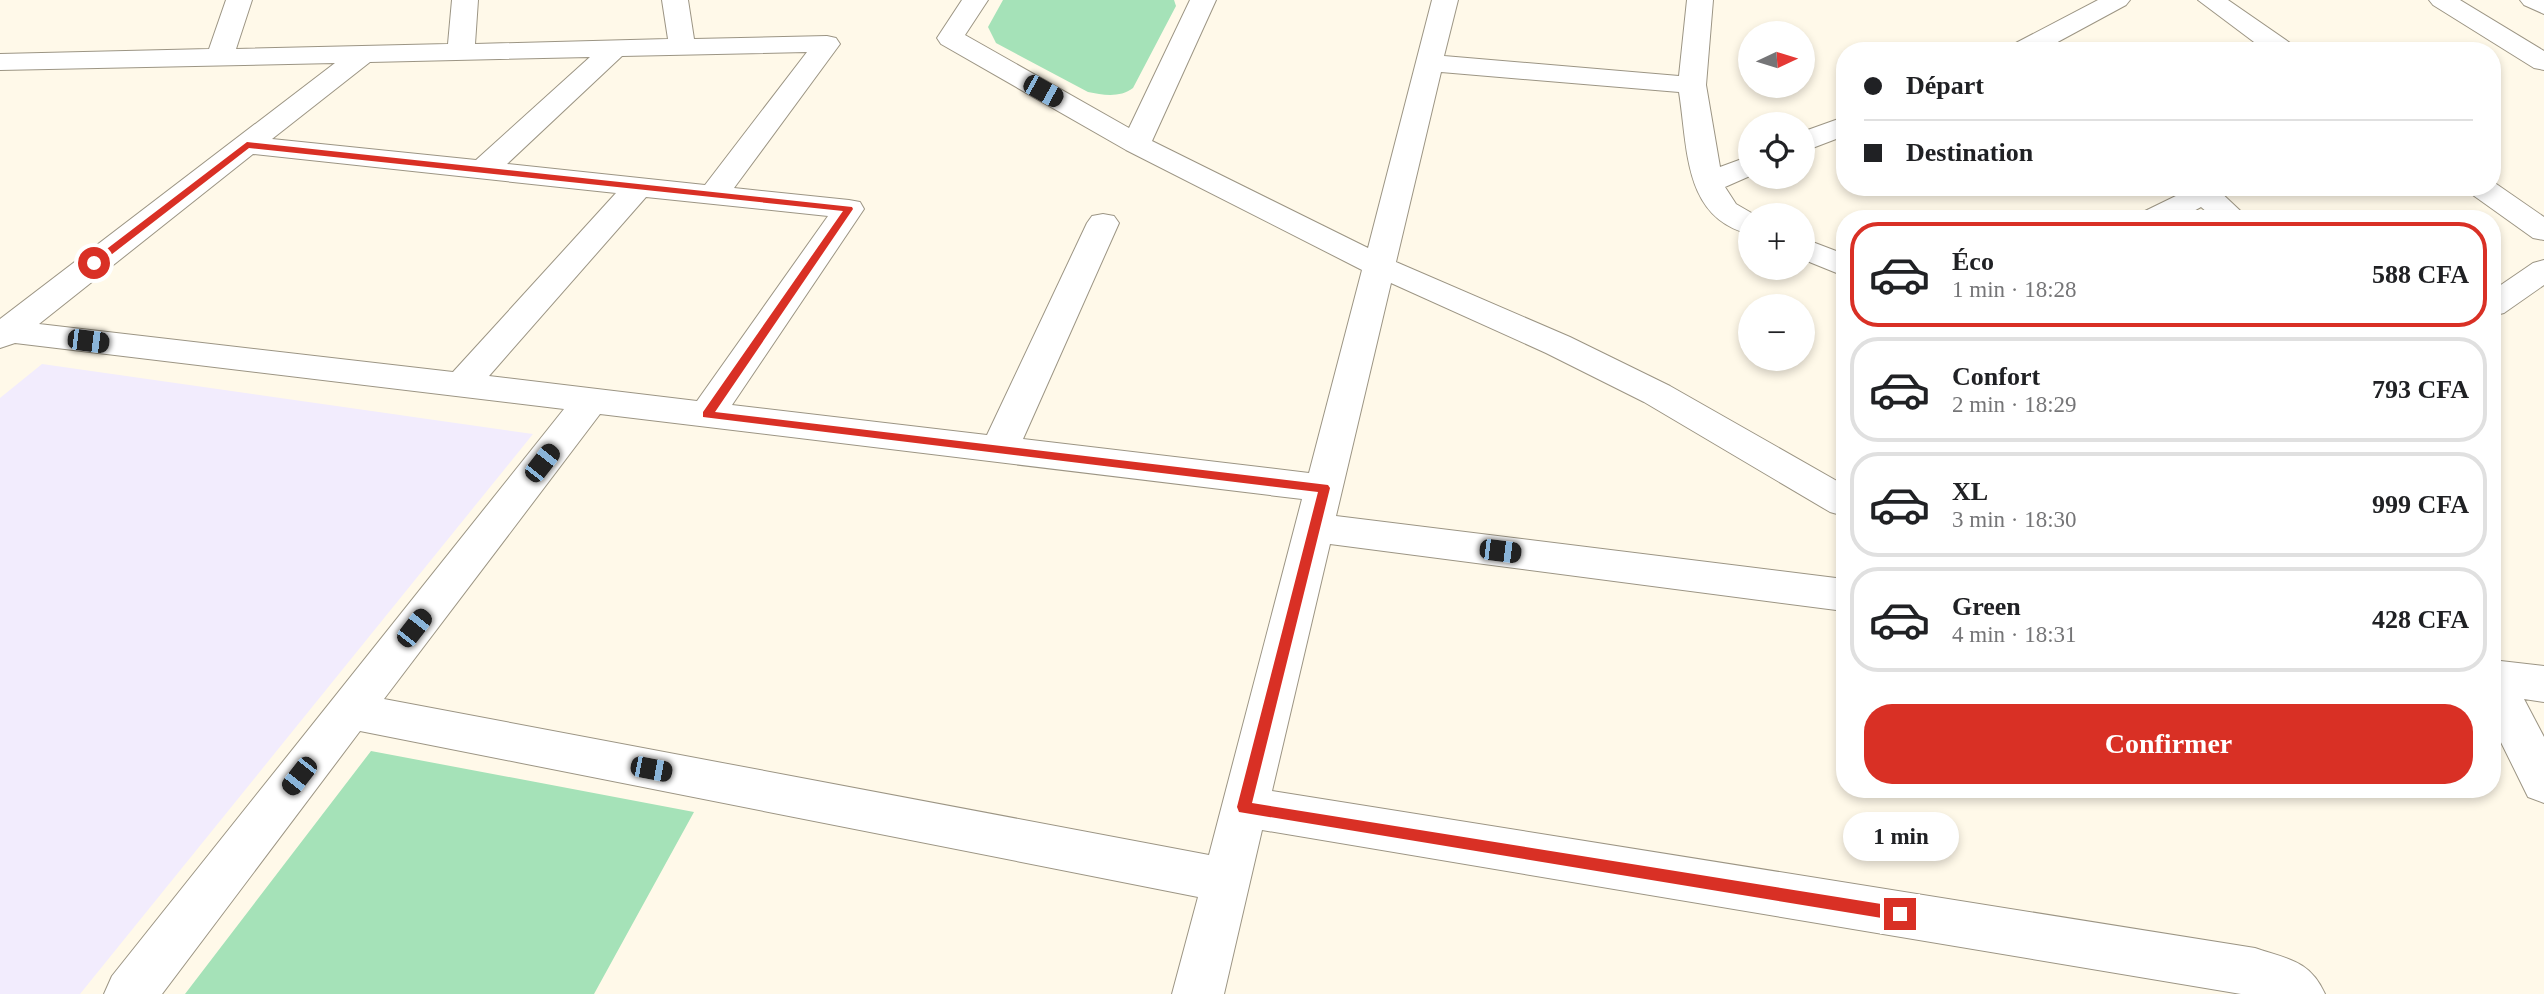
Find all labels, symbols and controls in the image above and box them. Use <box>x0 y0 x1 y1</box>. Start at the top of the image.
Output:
north arrow <box>1738 21 1815 98</box>
map controls <box>1738 21 1815 371</box>
text: Départ <box>1906 71 1984 100</box>
car <box>1020 72 1067 110</box>
button: locate <box>1738 112 1815 189</box>
text: Destination <box>1906 138 2033 167</box>
button: + <box>1738 203 1815 280</box>
icon: car <box>1868 243 1931 306</box>
route start <box>78 247 110 279</box>
text: Éco <box>1952 247 1994 276</box>
text: 588 CFA <box>2372 260 2469 289</box>
text: 1 min · 18:28 <box>1952 277 2077 302</box>
button: − <box>1738 294 1815 371</box>
car <box>66 328 111 354</box>
icon: car <box>1868 358 1931 421</box>
text: Confort <box>1952 362 2040 391</box>
text: 793 CFA <box>2372 375 2469 404</box>
text: 2 min · 18:29 <box>1952 392 2077 417</box>
car <box>521 440 564 486</box>
icon: car <box>1868 473 1931 536</box>
text: XL <box>1952 477 1988 506</box>
text: 999 CFA <box>2372 490 2469 519</box>
text: 3 min · 18:30 <box>1952 507 2077 532</box>
car <box>1478 538 1523 564</box>
icon: car <box>1868 588 1931 651</box>
text: Green <box>1952 592 2021 621</box>
car <box>393 605 436 651</box>
text: 428 CFA <box>2372 605 2469 634</box>
text: 4 min · 18:31 <box>1952 622 2077 647</box>
button: Confirmer <box>1864 704 2473 784</box>
car <box>278 753 321 799</box>
car <box>629 755 674 783</box>
callout: 1 min <box>1842 813 1958 862</box>
text: 1 min <box>1873 824 1929 849</box>
route end <box>1884 898 1916 930</box>

